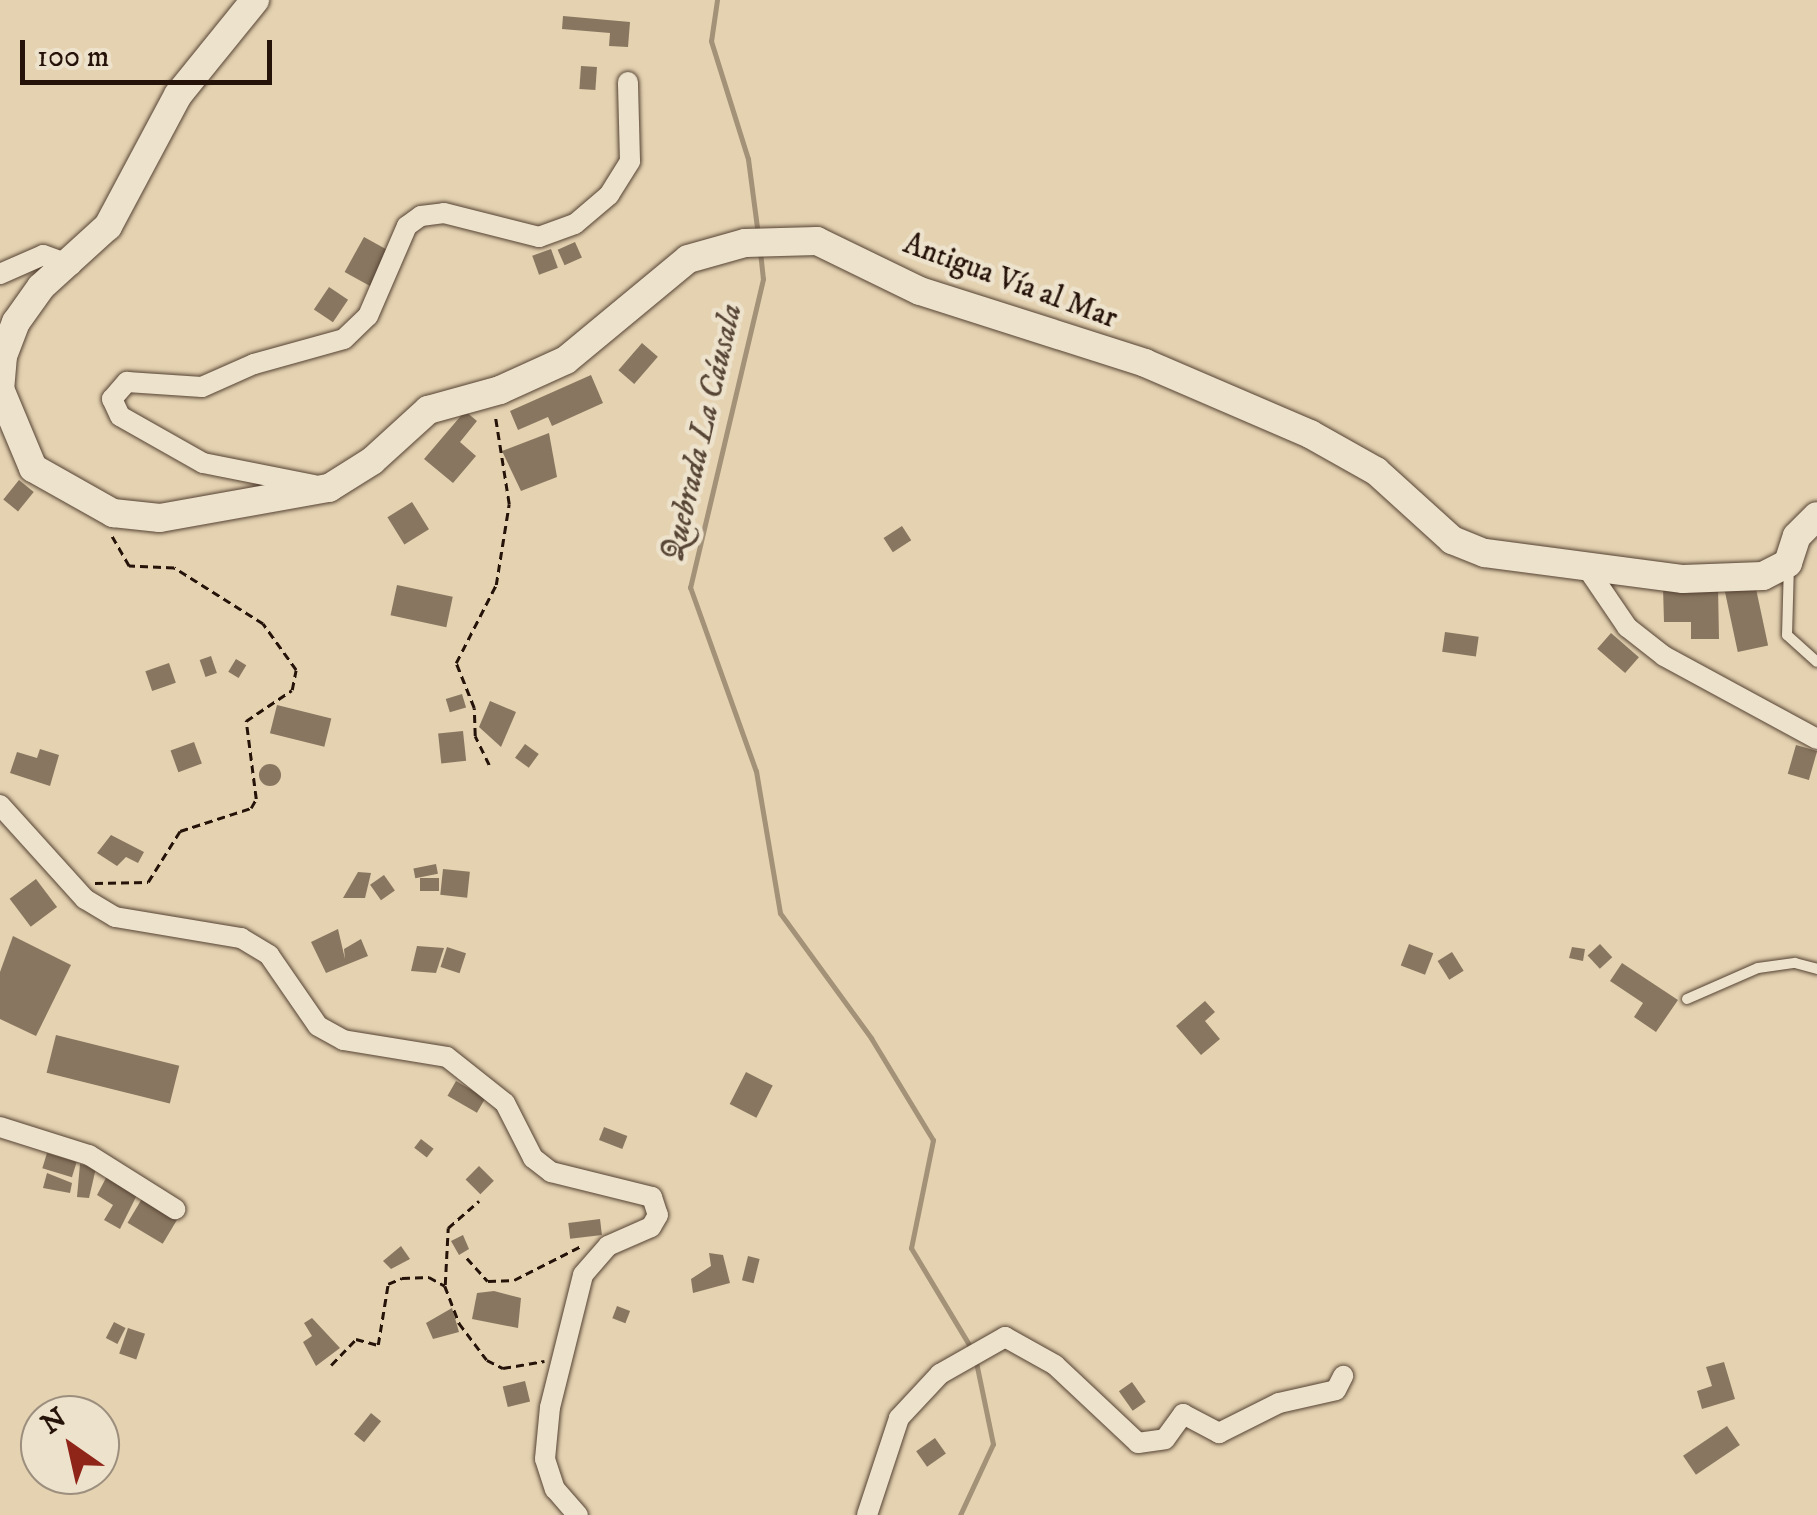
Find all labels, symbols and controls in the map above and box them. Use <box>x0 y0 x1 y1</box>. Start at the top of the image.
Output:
scale bar <box>25 20 278 82</box>
text: 100 m <box>37 39 109 76</box>
street label: Antigua Vía al Mar <box>898 227 1122 337</box>
water label: Quebrada La Cáusala <box>655 300 751 566</box>
north arrow <box>20 1395 120 1495</box>
text: N <box>35 1400 73 1442</box>

